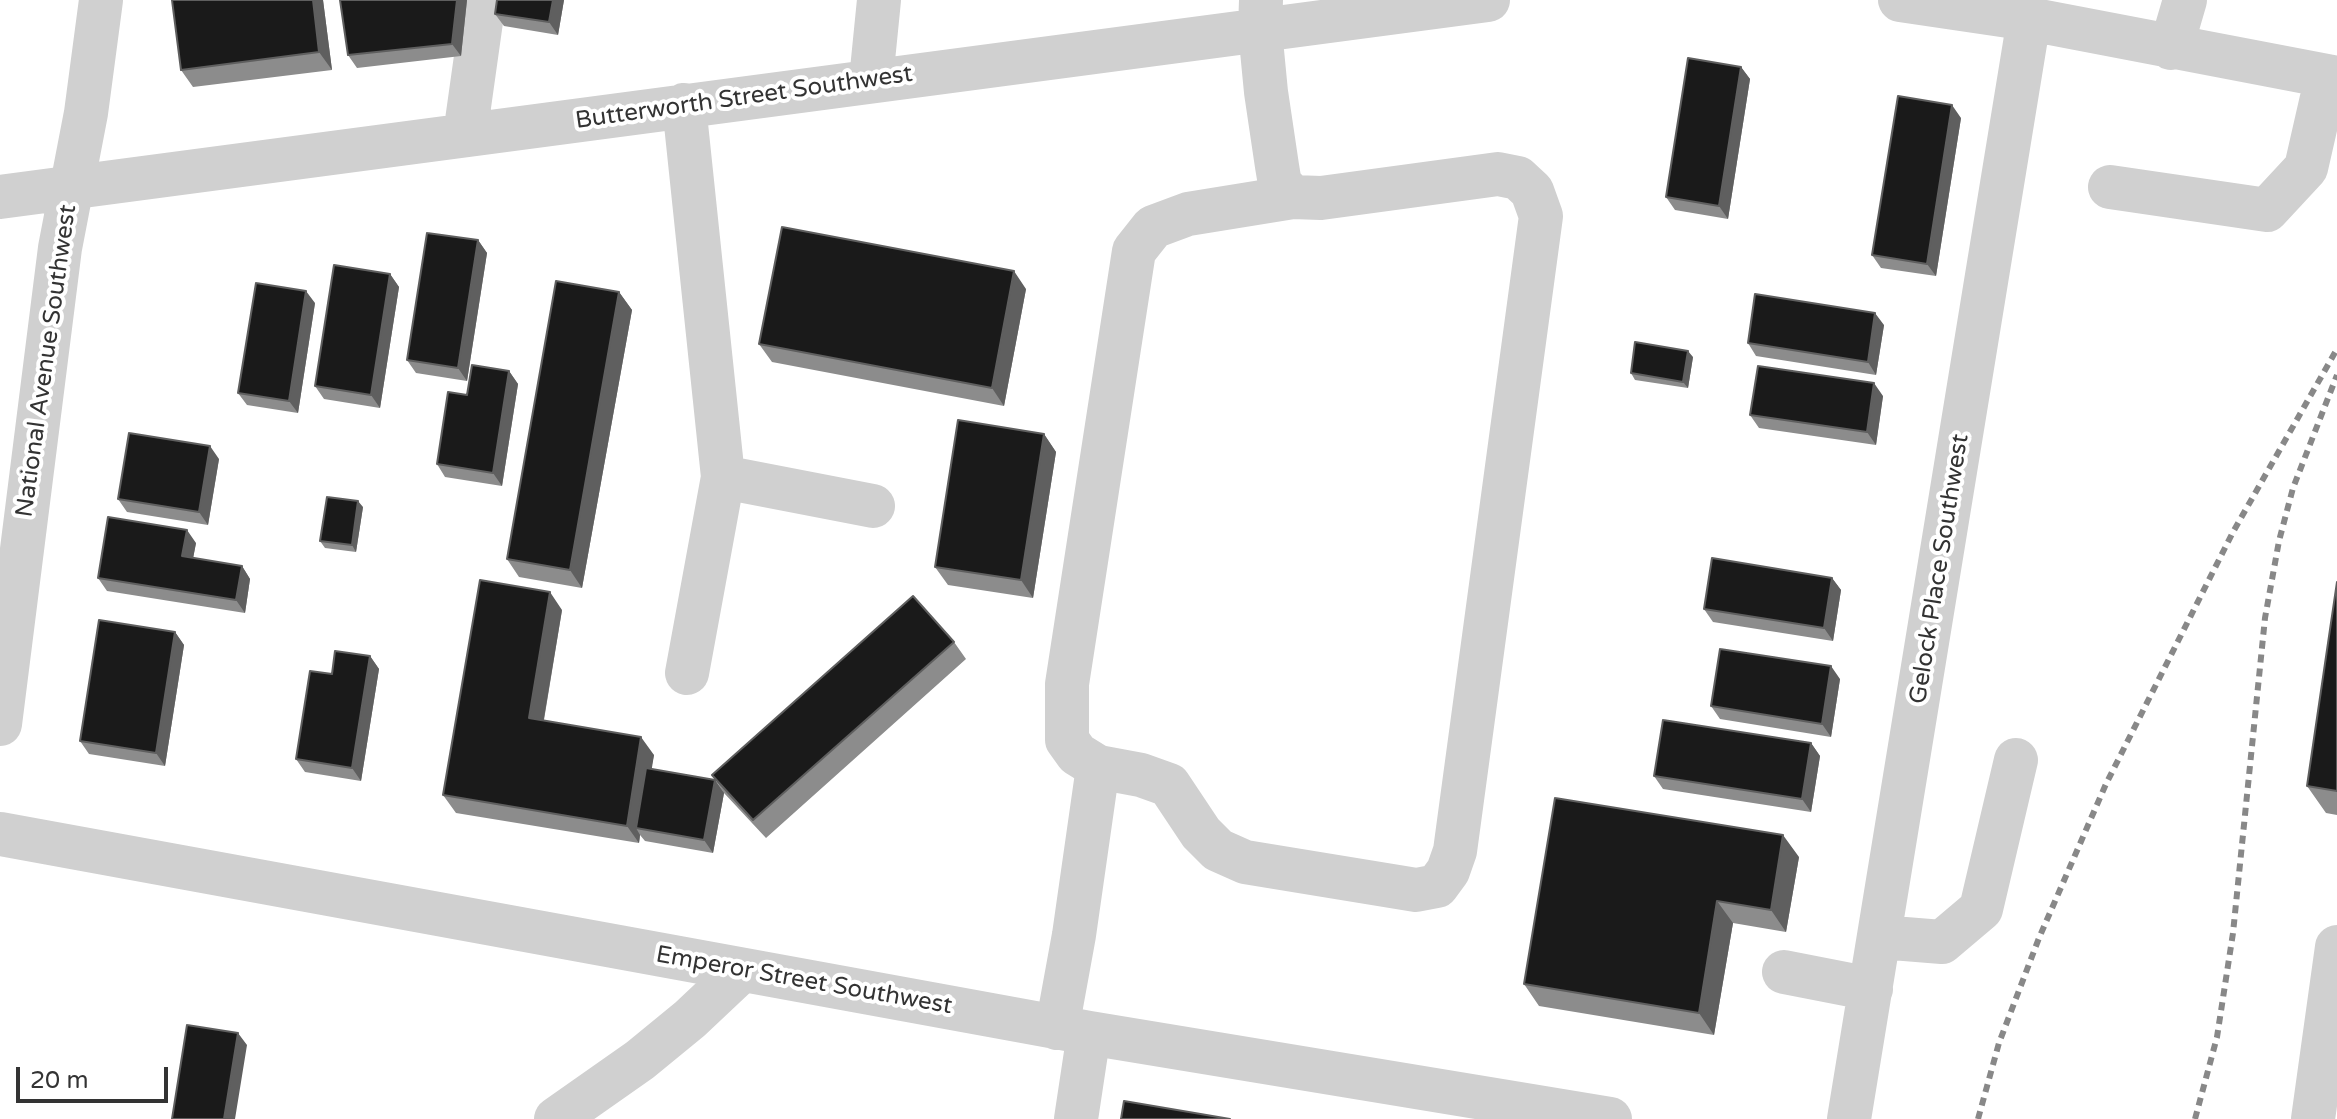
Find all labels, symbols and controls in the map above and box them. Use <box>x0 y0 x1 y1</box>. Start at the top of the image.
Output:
street label: Butterworth Street Southwest <box>574 60 914 136</box>
street label: National Avenue Southwest <box>11 203 83 519</box>
street label: Gelock Place Southwest <box>1904 432 1976 706</box>
street label: Emperor Street Southwest <box>654 941 954 1021</box>
scale bar <box>20 1051 172 1101</box>
text: 20 m <box>30 1066 88 1095</box>

